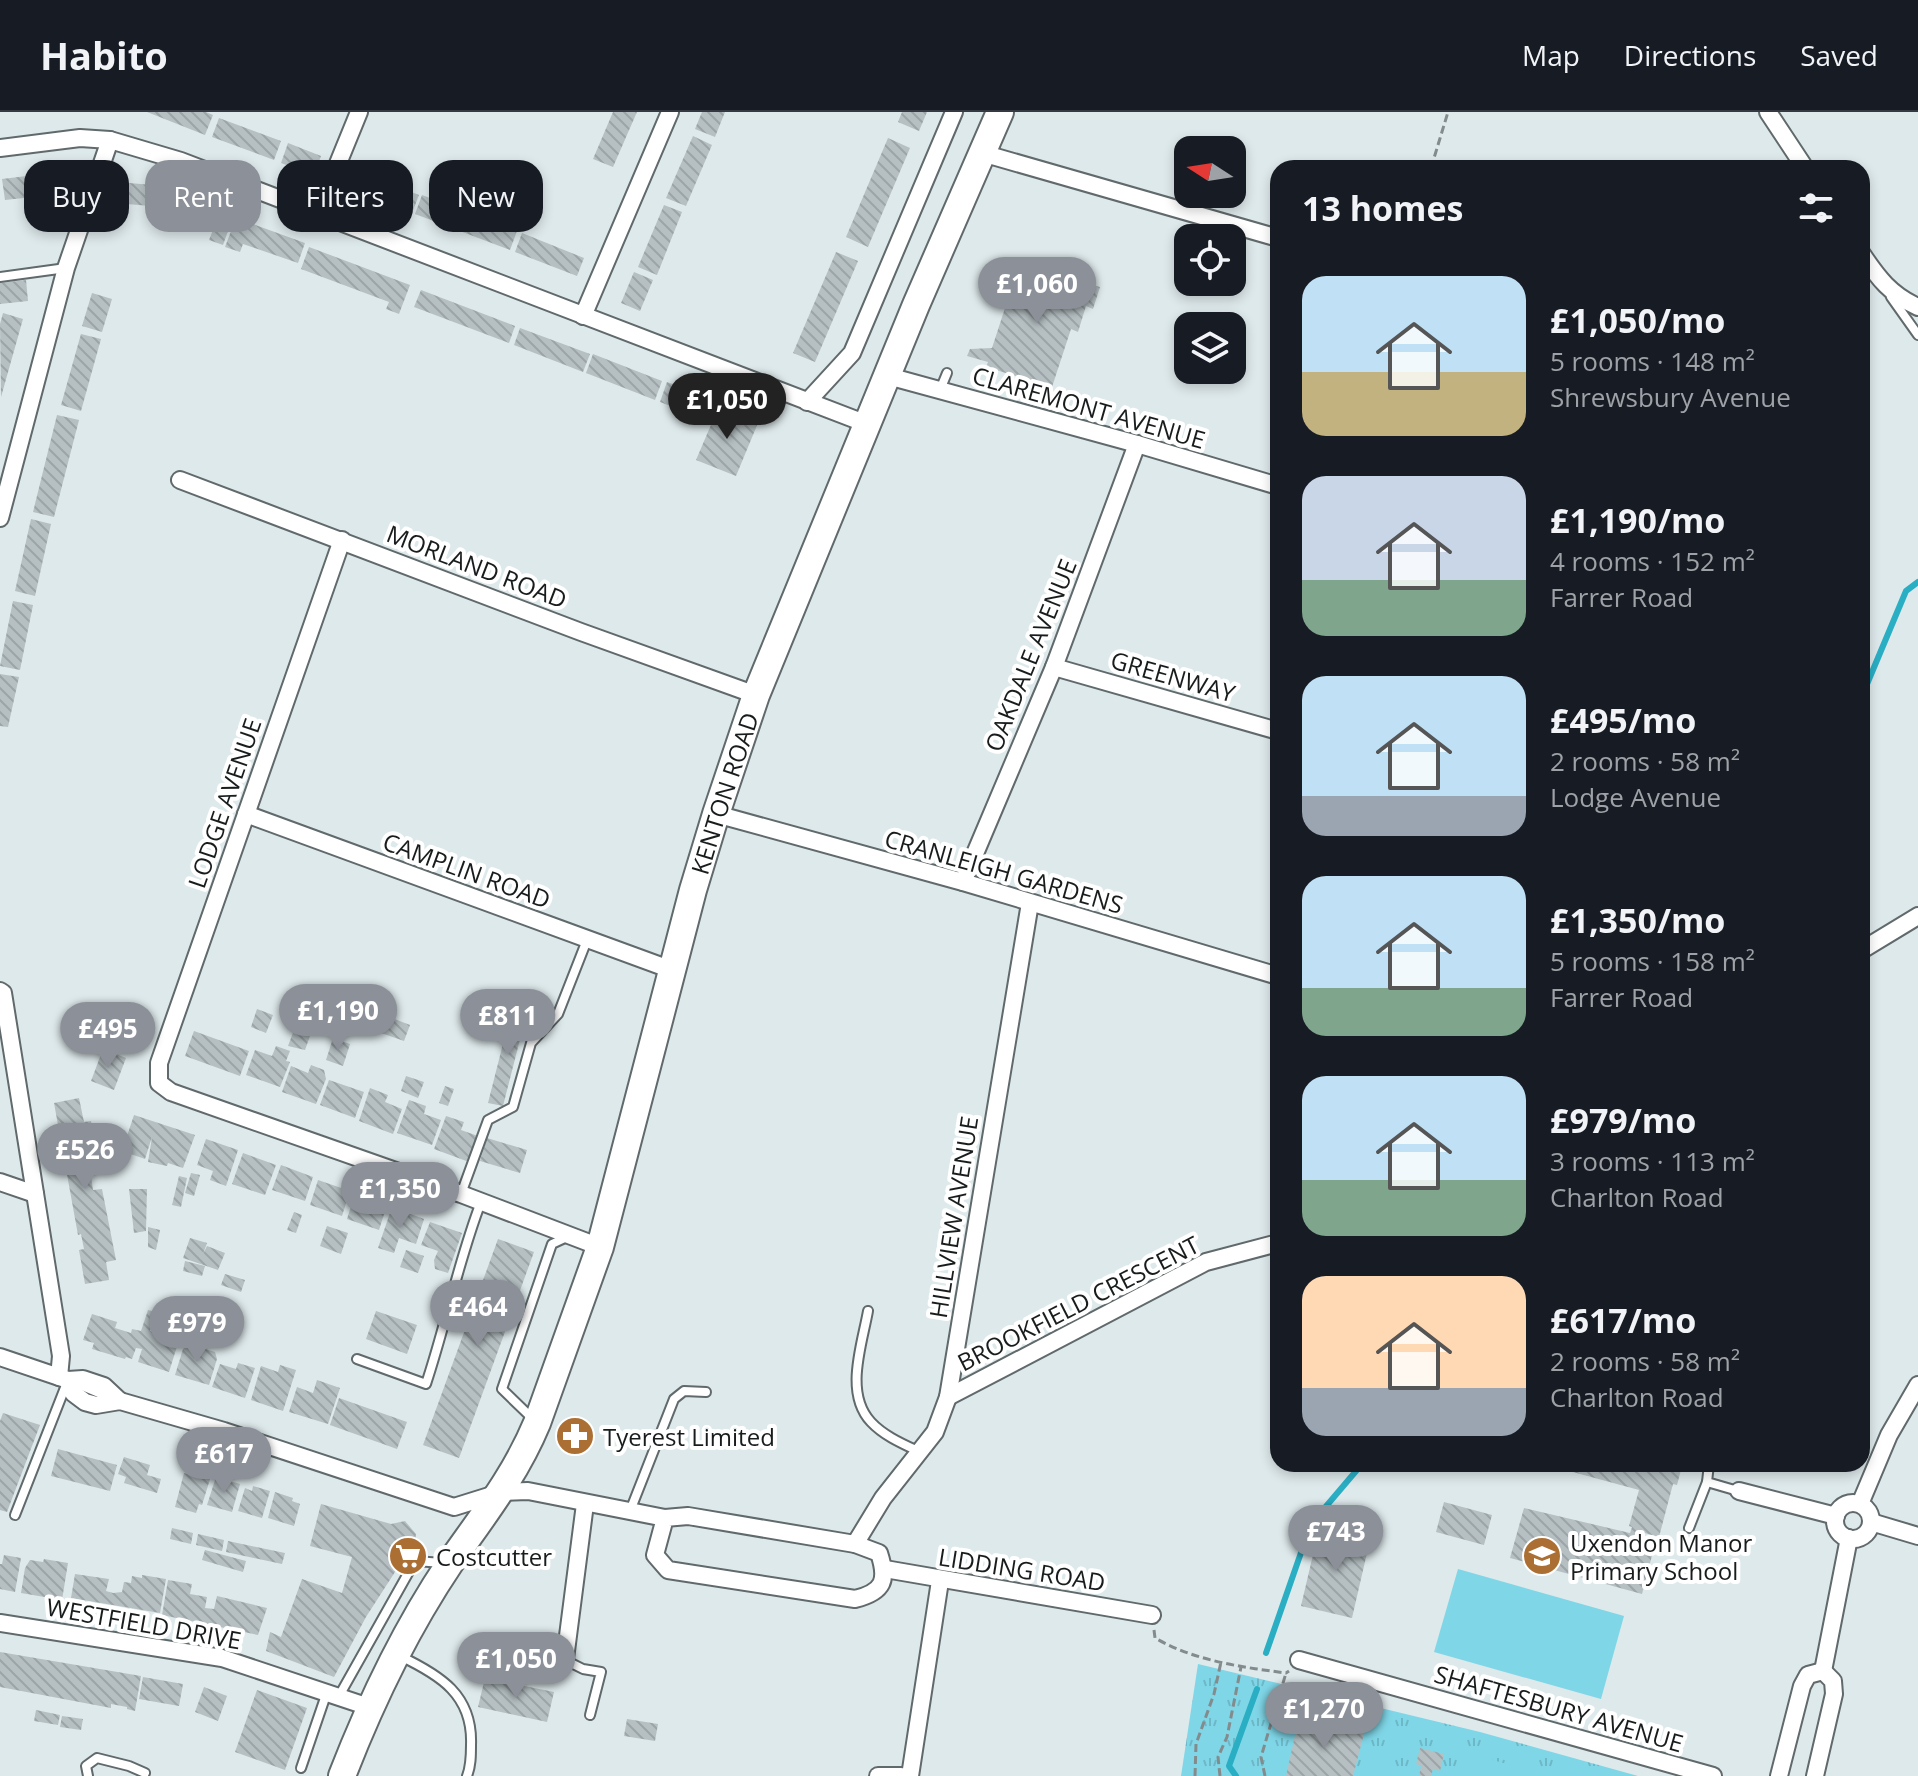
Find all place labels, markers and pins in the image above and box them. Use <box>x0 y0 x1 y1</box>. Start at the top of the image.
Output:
pin: £1,060 <box>972 257 1102 325</box>
pin: £1,050 <box>662 373 792 441</box>
pin: £1,190 <box>273 984 403 1052</box>
pin: £811 <box>461 989 555 1057</box>
pin: £495 <box>61 1002 155 1070</box>
pin: £526 <box>38 1123 132 1191</box>
pin: £1,350 <box>335 1162 465 1230</box>
pin: £464 <box>431 1280 525 1348</box>
pin: £979 <box>150 1296 244 1364</box>
pharmacy icon: Tyerest Limited <box>554 1415 596 1457</box>
place label: Tyerest Limited <box>603 1420 775 1453</box>
pin: £617 <box>177 1427 271 1495</box>
pin: £743 <box>1289 1505 1383 1573</box>
place label: Uxendon Manor Primary School <box>1570 1526 1752 1587</box>
supermarket icon: Costcutter <box>387 1535 429 1577</box>
school or university icon: Uxendon Manor Primary School <box>1521 1535 1563 1577</box>
place label: Costcutter <box>436 1540 552 1573</box>
pin: £1,050 <box>451 1632 581 1700</box>
pin: £1,270 <box>1259 1682 1389 1750</box>

